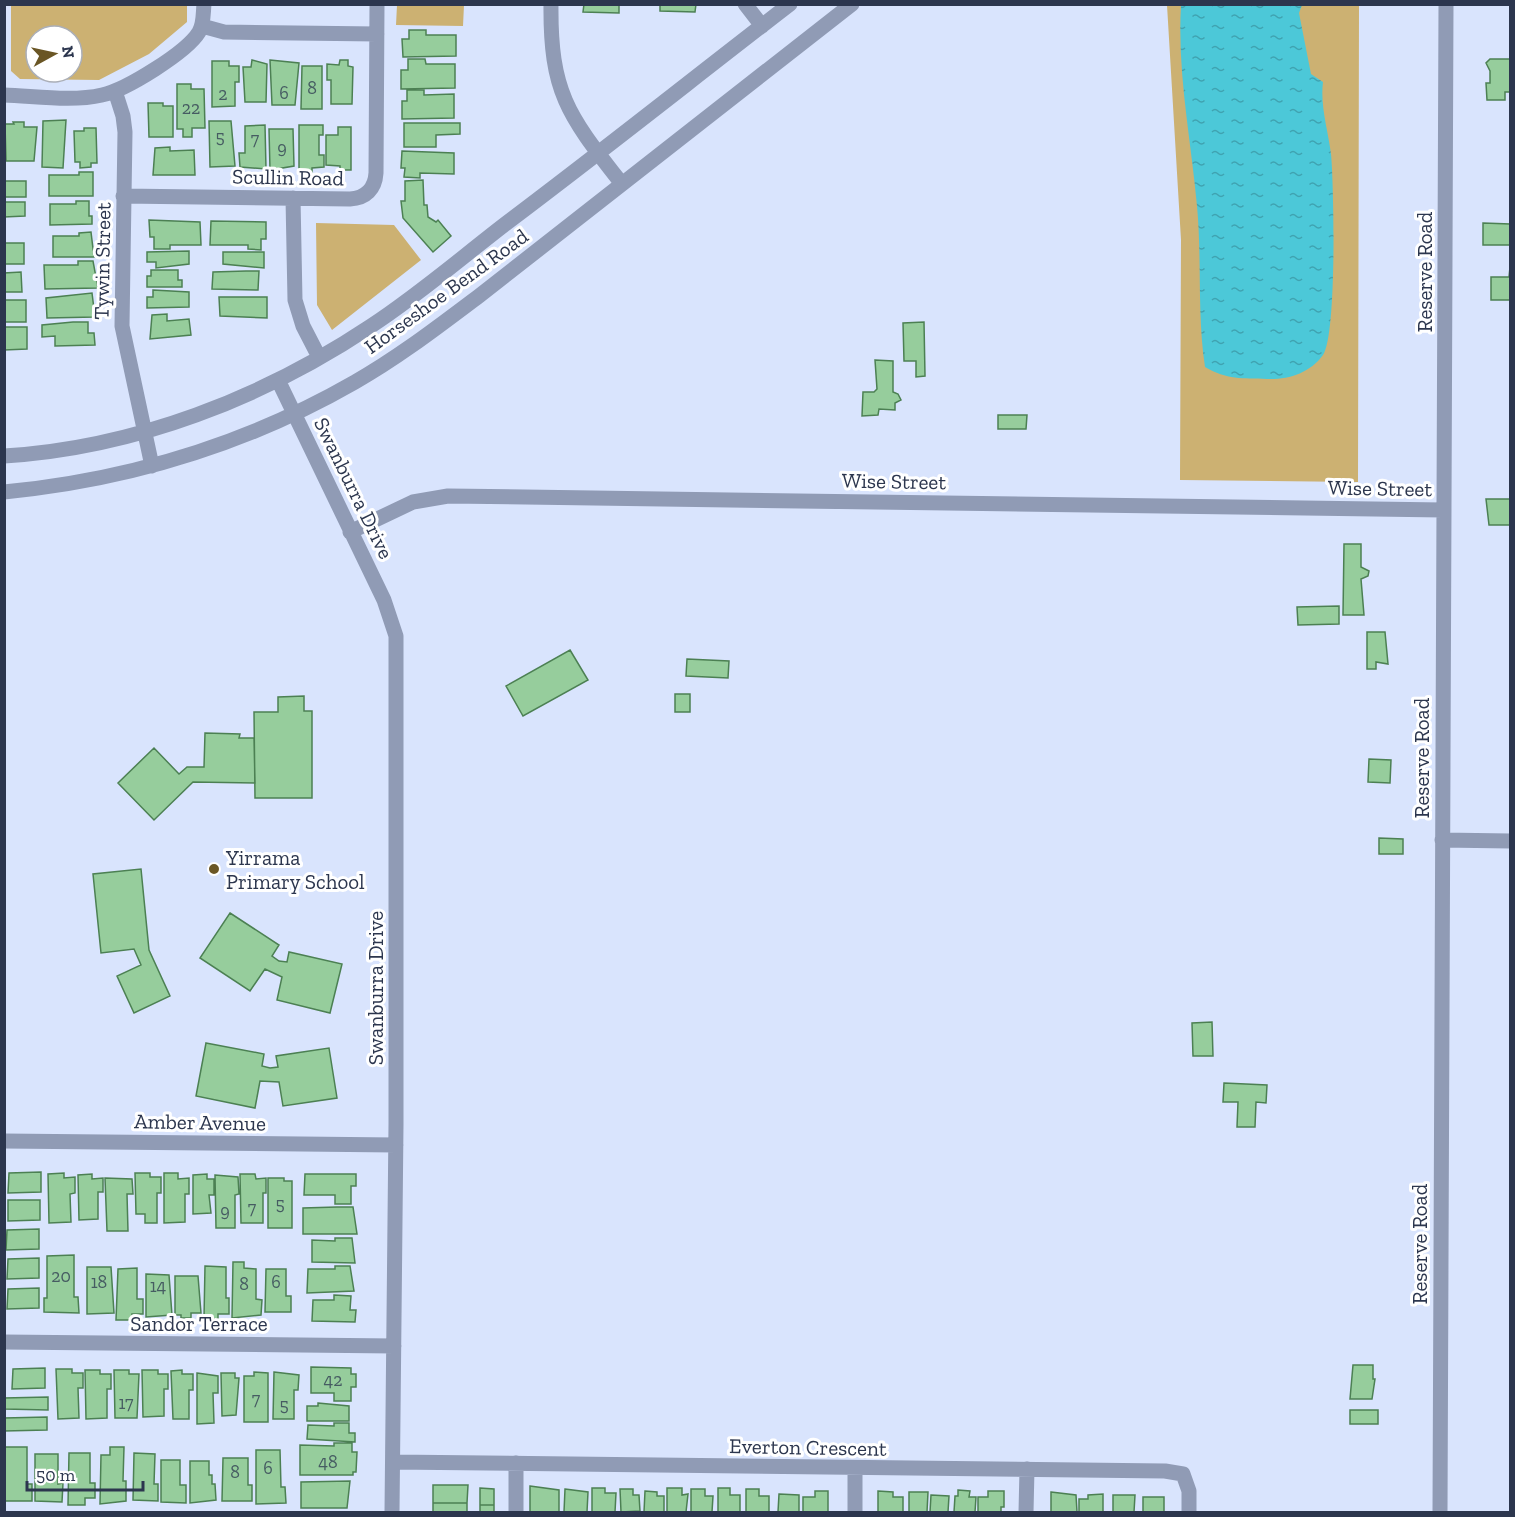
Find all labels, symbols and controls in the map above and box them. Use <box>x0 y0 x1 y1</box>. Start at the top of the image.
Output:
north arrow <box>24 24 84 84</box>
text: N <box>58 45 79 59</box>
house number: 8 <box>307 77 317 99</box>
house number: 6 <box>279 82 289 104</box>
house number: 2 <box>218 83 228 105</box>
house number: 22 <box>182 97 200 119</box>
house number: 5 <box>215 126 225 148</box>
house number: 7 <box>251 128 260 150</box>
house number: 9 <box>277 137 287 159</box>
street label: Scullin Road <box>232 164 345 190</box>
street label: Tywin Street <box>88 202 116 320</box>
street label: Reserve Road <box>1412 211 1437 332</box>
street label: Horseshoe Bend Road <box>359 223 533 359</box>
street label: Swanburra Drive <box>309 413 399 563</box>
street label: Wise Street <box>842 468 947 494</box>
street label: Wise Street <box>1328 475 1433 501</box>
street label: Reserve Road <box>1409 697 1434 818</box>
place label: Yirrama Primary School <box>225 845 365 894</box>
marker: Yirrama Primary School <box>207 862 221 876</box>
street label: Swanburra Drive <box>363 911 388 1065</box>
street label: Amber Avenue <box>134 1108 266 1136</box>
street label: Reserve Road <box>1407 1183 1432 1304</box>
house number: 5 <box>275 1193 285 1215</box>
house number: 7 <box>248 1197 257 1219</box>
house number: 9 <box>220 1200 230 1222</box>
house number: 20 <box>51 1265 71 1287</box>
house number: 18 <box>91 1271 107 1293</box>
house number: 6 <box>271 1271 281 1293</box>
house number: 8 <box>239 1273 249 1295</box>
house number: 14 <box>150 1275 167 1297</box>
street label: Sandor Terrace <box>130 1311 268 1336</box>
house number: 42 <box>324 1369 342 1391</box>
house number: 7 <box>252 1388 261 1410</box>
house number: 17 <box>118 1392 134 1414</box>
house number: 5 <box>279 1394 289 1416</box>
street label: Everton Crescent <box>729 1433 887 1461</box>
house number: 48 <box>318 1451 338 1473</box>
scale bar <box>27 1454 142 1492</box>
house number: 6 <box>263 1457 273 1479</box>
house number: 8 <box>230 1461 240 1483</box>
text: 50 m <box>36 1464 76 1486</box>

